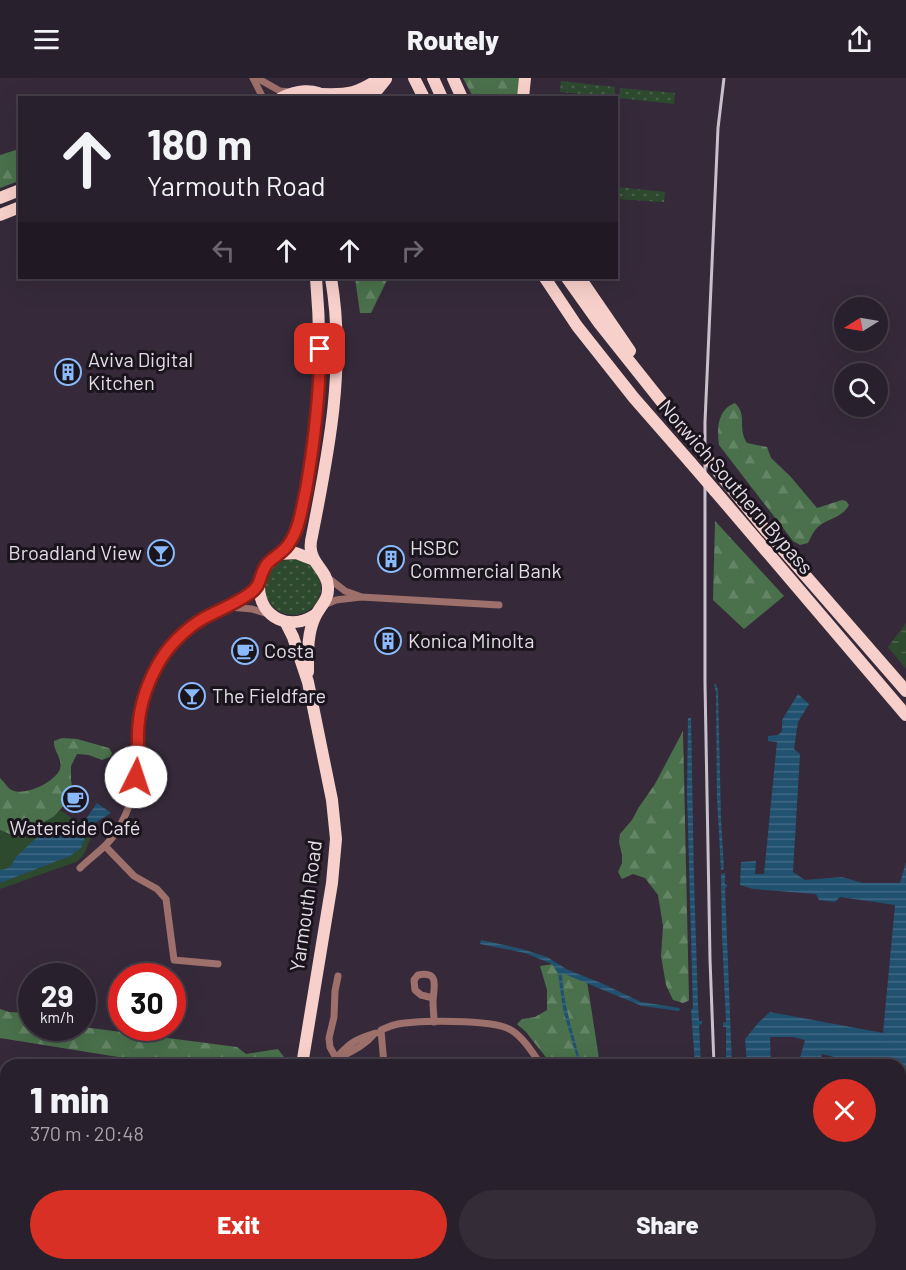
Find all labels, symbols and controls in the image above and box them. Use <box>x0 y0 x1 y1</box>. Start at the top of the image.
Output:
icon: menu <box>30 23 63 56</box>
text: Routely <box>407 23 499 55</box>
icon: share <box>843 23 876 56</box>
text: 180 m <box>147 118 252 168</box>
icon: ahead <box>48 120 126 198</box>
text: Yarmouth Road <box>147 169 326 201</box>
icon: left <box>207 234 240 267</box>
icon: ahead <box>270 234 303 267</box>
icon: ahead <box>333 234 366 267</box>
icon: right <box>396 234 429 267</box>
north arrow <box>834 297 888 351</box>
map controls <box>834 297 888 417</box>
pin <box>294 323 345 374</box>
icon: arrive <box>303 332 336 365</box>
place label: Aviva Digital Kitchen <box>88 347 193 394</box>
building icon: Aviva Digital Kitchen <box>53 357 83 387</box>
button: search <box>834 363 888 417</box>
street label: Norwich Southern Bypass <box>655 394 819 578</box>
place label: HSBC Commercial Bank <box>410 535 562 582</box>
bar icon: Broadland View <box>146 538 176 568</box>
place label: Broadland View <box>8 540 142 564</box>
building icon: HSBC Commercial Bank <box>376 544 406 574</box>
building icon: Konica Minolta <box>373 626 403 656</box>
place label: Konica Minolta <box>408 628 534 652</box>
cafe icon: Costa <box>230 636 260 666</box>
place label: Costa <box>264 638 314 662</box>
bar icon: The Fieldfare <box>177 681 207 711</box>
place label: The Fieldfare <box>212 683 326 707</box>
position arrow <box>104 745 168 809</box>
cafe icon: Waterside Café <box>60 784 90 814</box>
place label: Waterside Café <box>10 815 140 839</box>
street label: Yarmouth Road <box>284 839 326 973</box>
speed limit sign: 30 <box>108 963 186 1041</box>
text: 29 <box>41 977 73 1013</box>
text: km/h <box>40 1008 74 1026</box>
text: 1 min <box>30 1077 109 1120</box>
button: close <box>813 1079 876 1142</box>
text: 370 m · 20:48 <box>30 1121 144 1145</box>
button: Exit <box>30 1190 447 1259</box>
button: Share <box>459 1190 876 1259</box>

